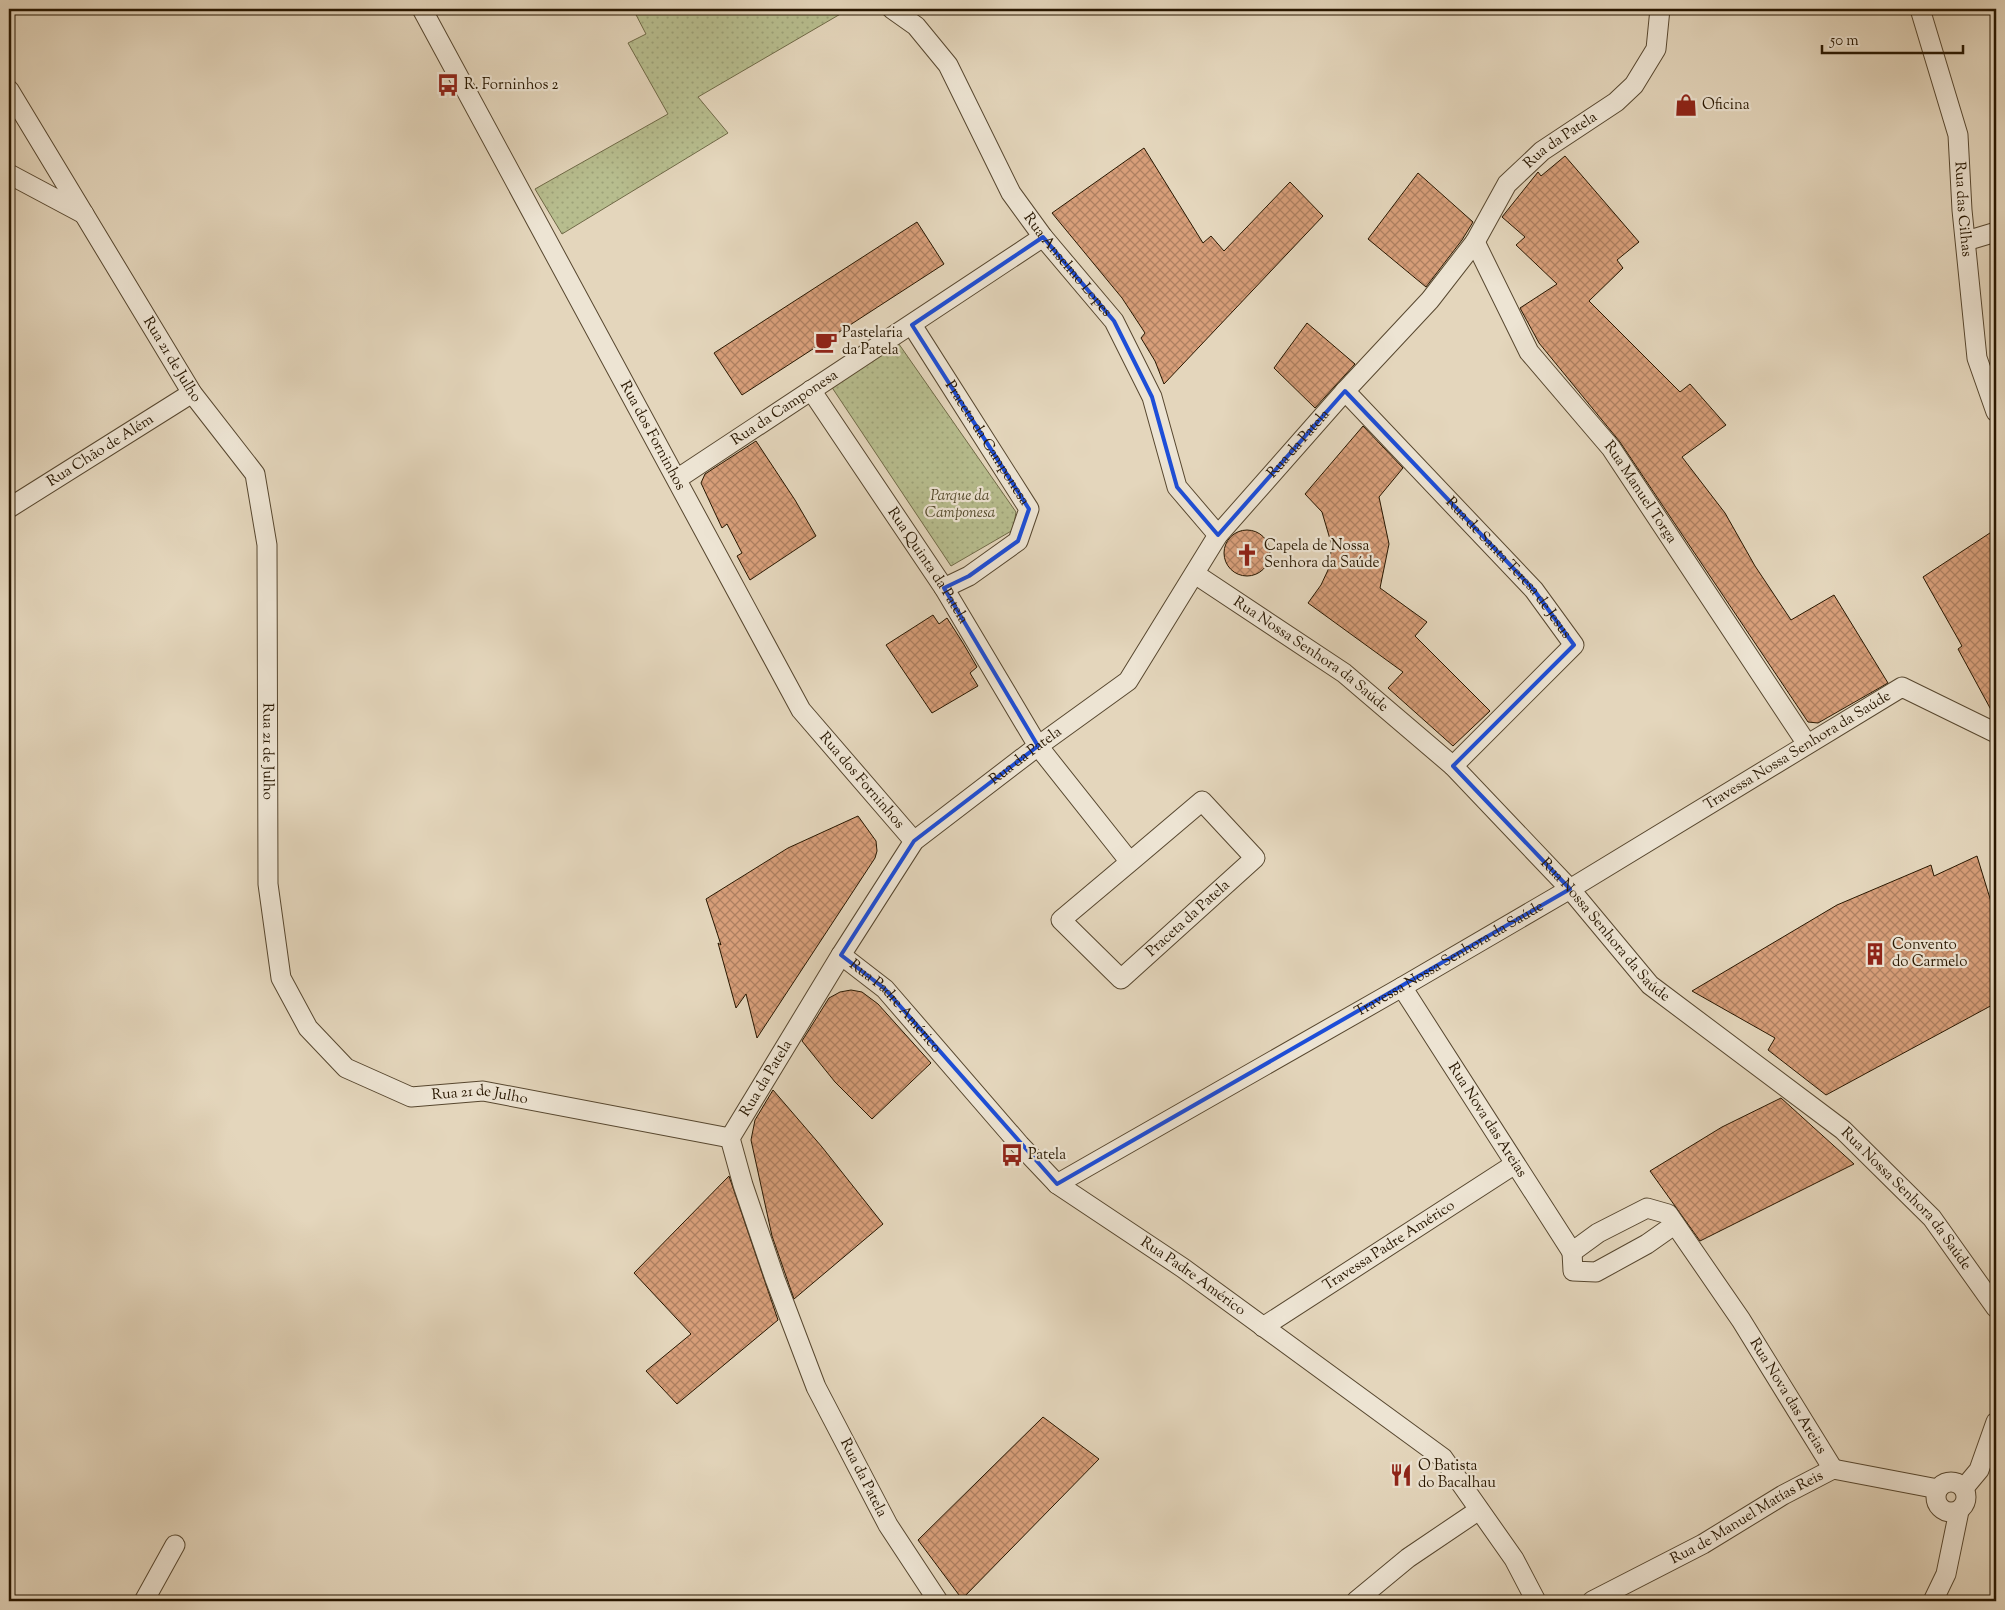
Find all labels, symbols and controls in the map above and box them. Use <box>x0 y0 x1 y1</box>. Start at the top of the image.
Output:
scale bar <box>1822 22 1964 54</box>
text: 50 m <box>1829 31 1859 52</box>
bus stop icon: R. Forninhos 2 <box>435 72 461 98</box>
place label: R. Forninhos 2 <box>464 75 559 96</box>
shop icon: Oficina <box>1673 92 1699 118</box>
place label: Oficina <box>1702 95 1750 116</box>
street label: Rua da Patela <box>1519 107 1602 173</box>
street label: Rua das Cilhas <box>1949 161 1977 258</box>
street label: Rua Anselmo Lopes <box>1018 209 1117 322</box>
street label: Rua 21 de Julho <box>138 313 206 407</box>
place label: Pastelaria da Patela <box>842 323 903 361</box>
cafe icon: Pastelaria da Patela <box>813 329 839 355</box>
street label: Rua da Camponesa <box>727 365 842 451</box>
street label: Rua dos Forninhos <box>615 377 691 494</box>
street label: Praceta da Camponesa <box>940 377 1035 510</box>
street label: Rua da Patela <box>1262 405 1335 483</box>
street label: Rua Chão de Além <box>43 409 158 492</box>
street label: Rua Manuel Torga <box>1599 436 1682 548</box>
park label: Parque da Camponesa <box>925 486 996 524</box>
street label: Rua de Santa Teresa de Jesus <box>1440 492 1577 643</box>
street label: Rua Quinta da Patela <box>882 503 974 628</box>
place label: Capela de Nossa Senhora da Saúde <box>1264 536 1380 574</box>
church icon: Capela de Nossa Senhora da Saúde <box>1234 542 1260 568</box>
street label: Rua Nossa Senhora da Saúde <box>1229 592 1393 717</box>
street label: Travessa Nossa Senhora da Saúde <box>1700 686 1895 816</box>
street label: Rua 21 de Julho <box>257 703 278 800</box>
street label: Rua da Patela <box>985 722 1066 790</box>
street label: Rua dos Forninhos <box>814 728 910 833</box>
street label: Rua Nossa Senhora da Saúde <box>1535 853 1674 1007</box>
street label: Praceta da Patela <box>1141 875 1235 962</box>
street label: Travessa Nossa Senhora da Saúde <box>1351 896 1548 1022</box>
place label: Convento do Carmelo <box>1892 935 1967 973</box>
building icon: Convento do Carmelo <box>1862 941 1888 967</box>
street label: Rua Padre Américo <box>845 954 946 1058</box>
street label: Rua da Patela <box>735 1036 797 1121</box>
street label: Rua Nova das Areias <box>1443 1058 1532 1182</box>
street label: Rua 21 de Julho <box>431 1080 530 1110</box>
street label: Rua Nossa Senhora da Saúde <box>1836 1123 1976 1275</box>
bus stop icon: Patela <box>999 1142 1025 1168</box>
place label: Patela <box>1028 1145 1066 1166</box>
street label: Travessa Padre Américo <box>1319 1195 1459 1296</box>
street label: Rua Padre Américo <box>1136 1232 1250 1321</box>
street label: Rua Nova das Areias <box>1744 1334 1832 1458</box>
street label: Rua da Patela <box>834 1435 892 1521</box>
place label: O Batista do Bacalhau <box>1418 1456 1496 1494</box>
restaurant icon: O Batista do Bacalhau <box>1388 1462 1414 1488</box>
street label: Rua de Manuel Matías Reis <box>1667 1465 1827 1570</box>

